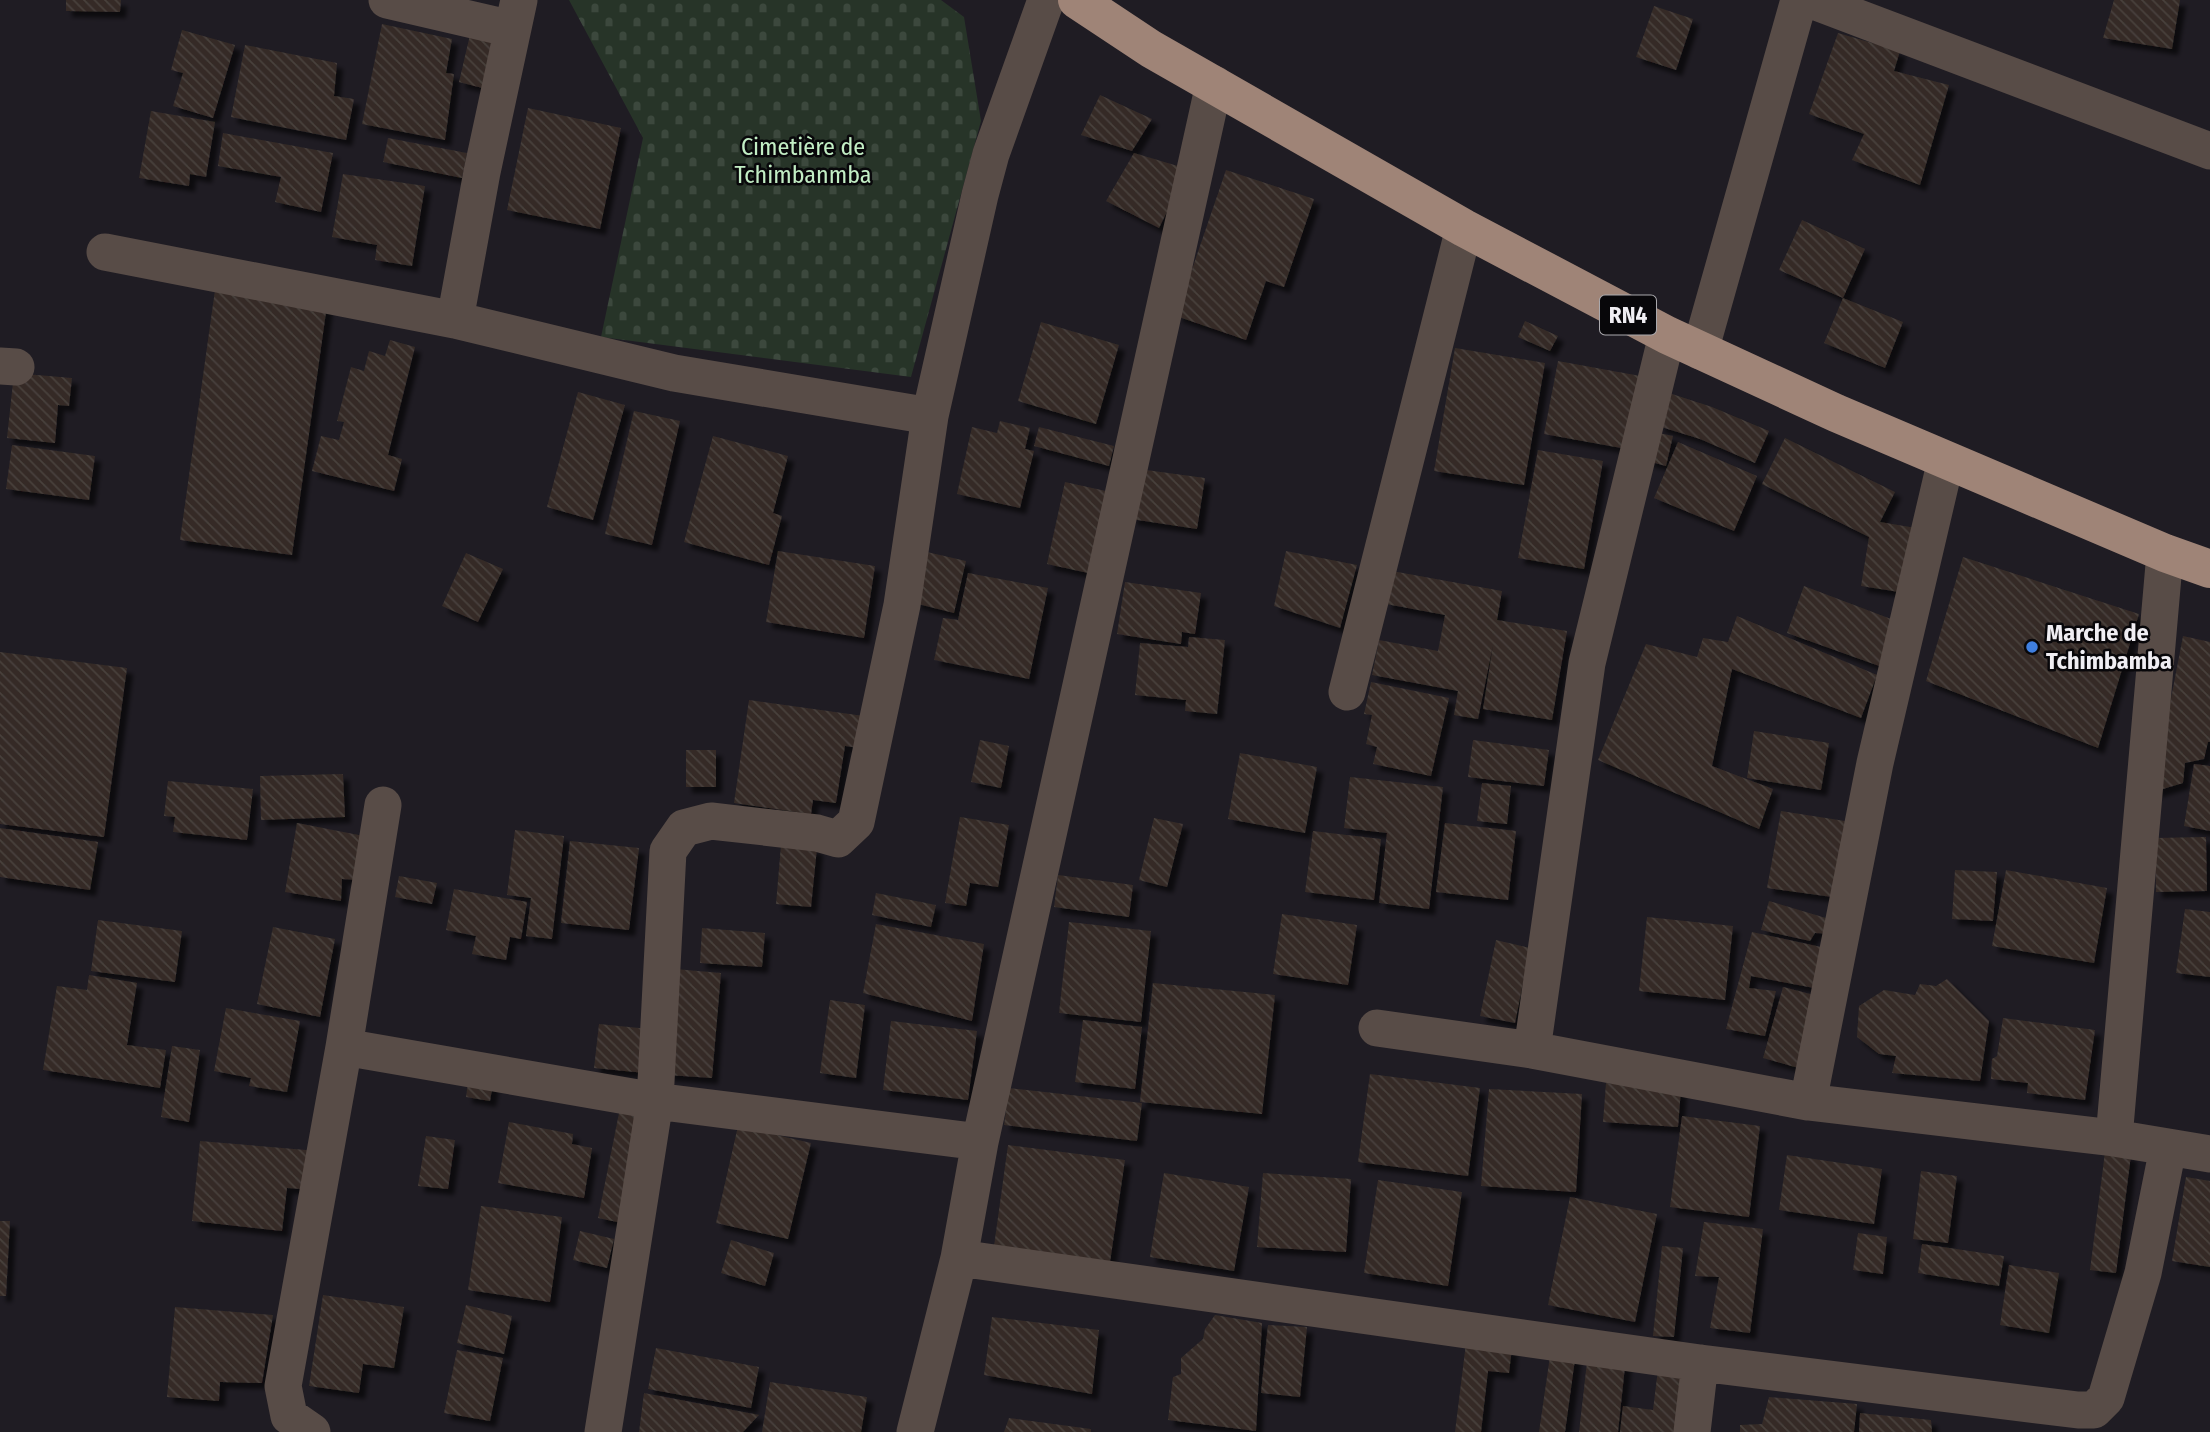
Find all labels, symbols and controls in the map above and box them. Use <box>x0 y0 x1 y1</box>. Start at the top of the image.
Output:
park label: Cimetière de Tchimbanmba <box>735 133 871 189</box>
road number: RN4 <box>1600 296 1656 334</box>
place label: Marche de Tchimbamba <box>2046 619 2172 675</box>
marker: Marche de Tchimbamba <box>2024 639 2040 655</box>

